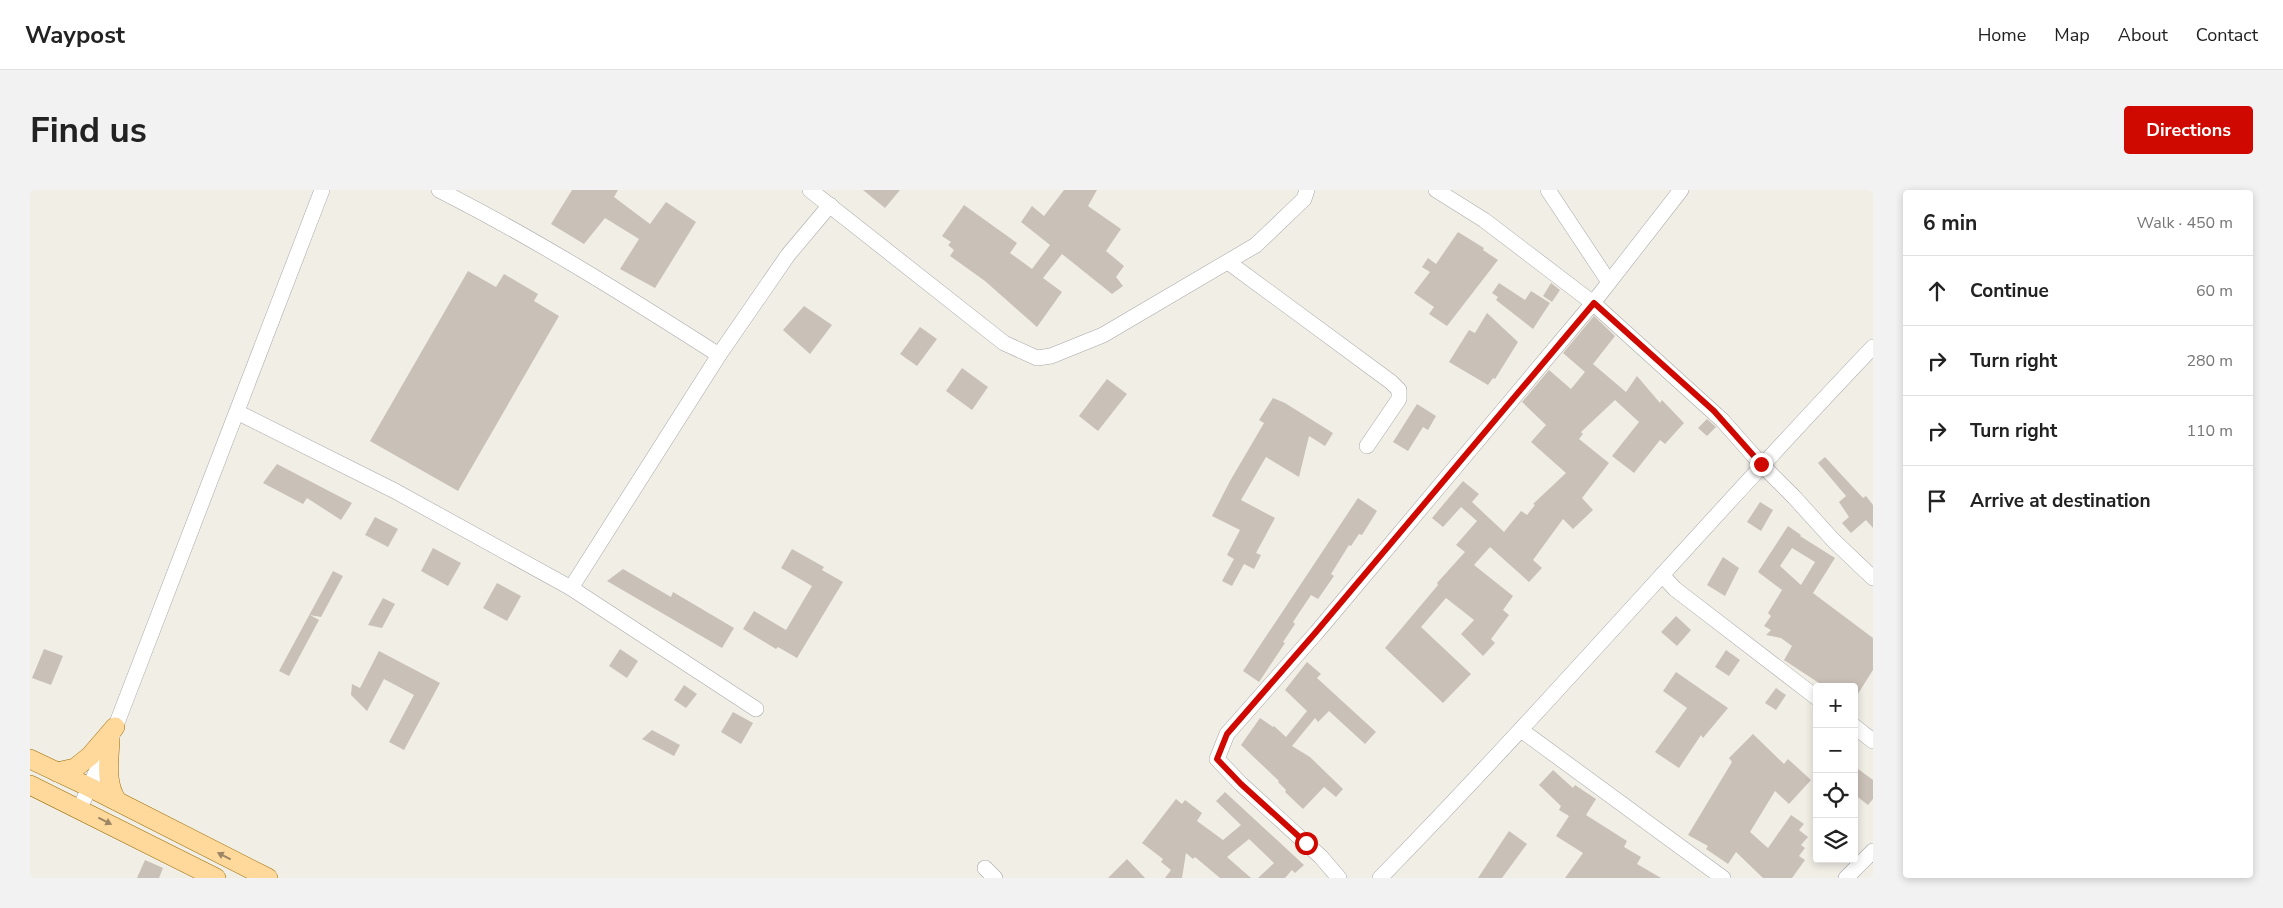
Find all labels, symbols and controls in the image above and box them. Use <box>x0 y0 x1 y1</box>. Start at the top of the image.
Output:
text: Waypost <box>25 19 125 51</box>
text: Home <box>1978 23 2026 47</box>
text: Map <box>2054 23 2090 47</box>
text: About <box>2118 23 2168 47</box>
text: Contact <box>2196 23 2258 47</box>
button: Directions <box>2124 106 2253 154</box>
text: Find us <box>30 107 147 154</box>
text: 6 min <box>1923 209 1977 237</box>
text: Walk · 450 m <box>2137 212 2233 234</box>
icon: ahead <box>1923 277 1951 305</box>
text: Continue <box>1970 278 2049 304</box>
text: 60 m <box>2196 280 2233 302</box>
icon: right <box>1923 347 1951 375</box>
text: Turn right <box>1970 348 2057 374</box>
text: 280 m <box>2186 350 2233 372</box>
icon: right <box>1923 417 1951 445</box>
text: Turn right <box>1970 418 2057 444</box>
text: 110 m <box>2186 420 2233 442</box>
route end <box>1750 453 1773 476</box>
icon: arrive <box>1923 487 1951 515</box>
text: Arrive at destination <box>1970 488 2151 514</box>
map controls <box>1813 683 1858 863</box>
button: + <box>1813 683 1858 728</box>
button: − <box>1813 728 1858 773</box>
button: locate <box>1813 773 1858 818</box>
one-way arrow <box>98 817 113 825</box>
button: layers <box>1813 818 1858 863</box>
route start <box>1295 832 1318 855</box>
one-way arrow <box>217 852 232 860</box>

